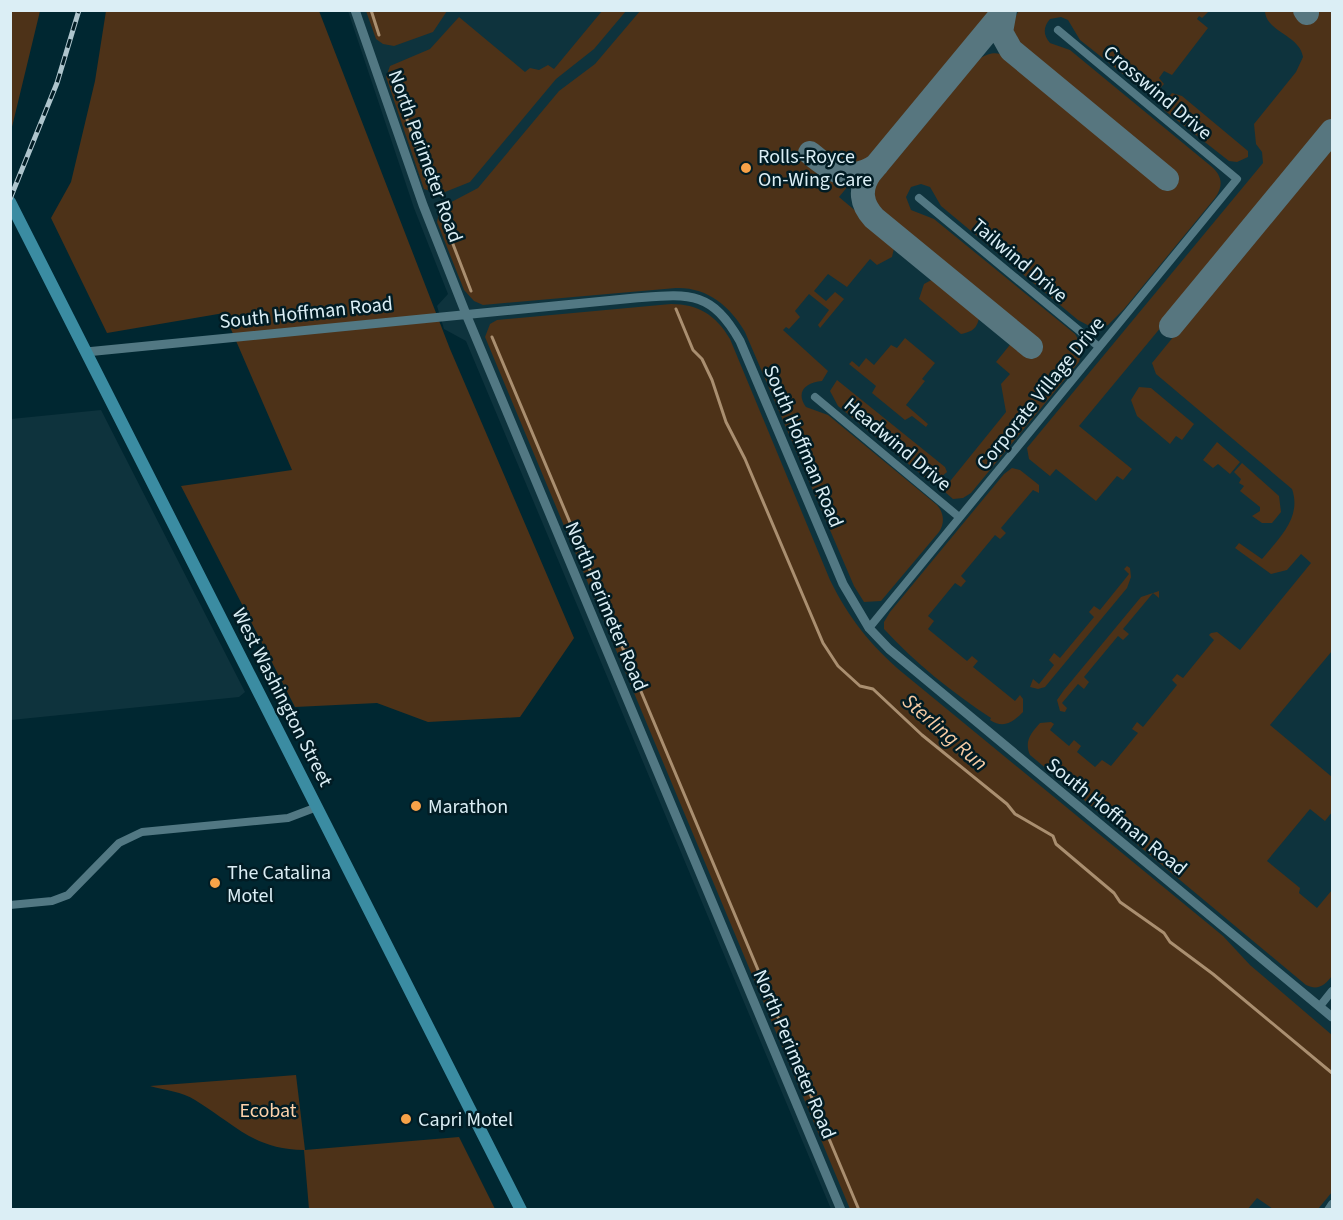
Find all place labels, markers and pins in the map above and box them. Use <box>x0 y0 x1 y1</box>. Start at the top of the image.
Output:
place label: Rolls-Royce On-Wing Care <box>758 143 872 194</box>
marker: Rolls-Royce On-Wing Care <box>739 161 753 175</box>
place label: Marathon <box>428 793 508 821</box>
marker: Marathon <box>409 799 423 813</box>
place label: The Catalina Motel <box>227 859 331 910</box>
marker: The Catalina Motel <box>208 876 222 890</box>
place label: Capri Motel <box>418 1106 513 1134</box>
marker: Capri Motel <box>399 1112 413 1126</box>

